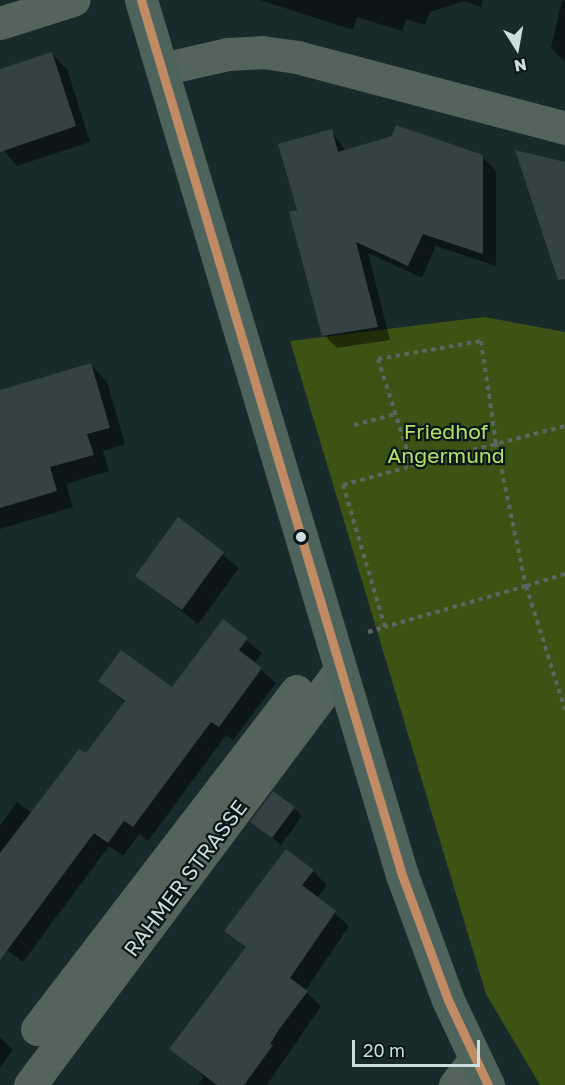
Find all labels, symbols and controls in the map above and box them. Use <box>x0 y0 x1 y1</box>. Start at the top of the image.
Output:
north arrow <box>487 18 547 78</box>
text: N <box>513 55 528 77</box>
park label: Friedhof Angermund <box>387 418 505 468</box>
unlabelled marker <box>295 531 307 543</box>
street label: RAHMER STRASSE <box>118 795 252 961</box>
scale bar <box>355 1028 482 1066</box>
text: 20 m <box>363 1039 405 1061</box>

